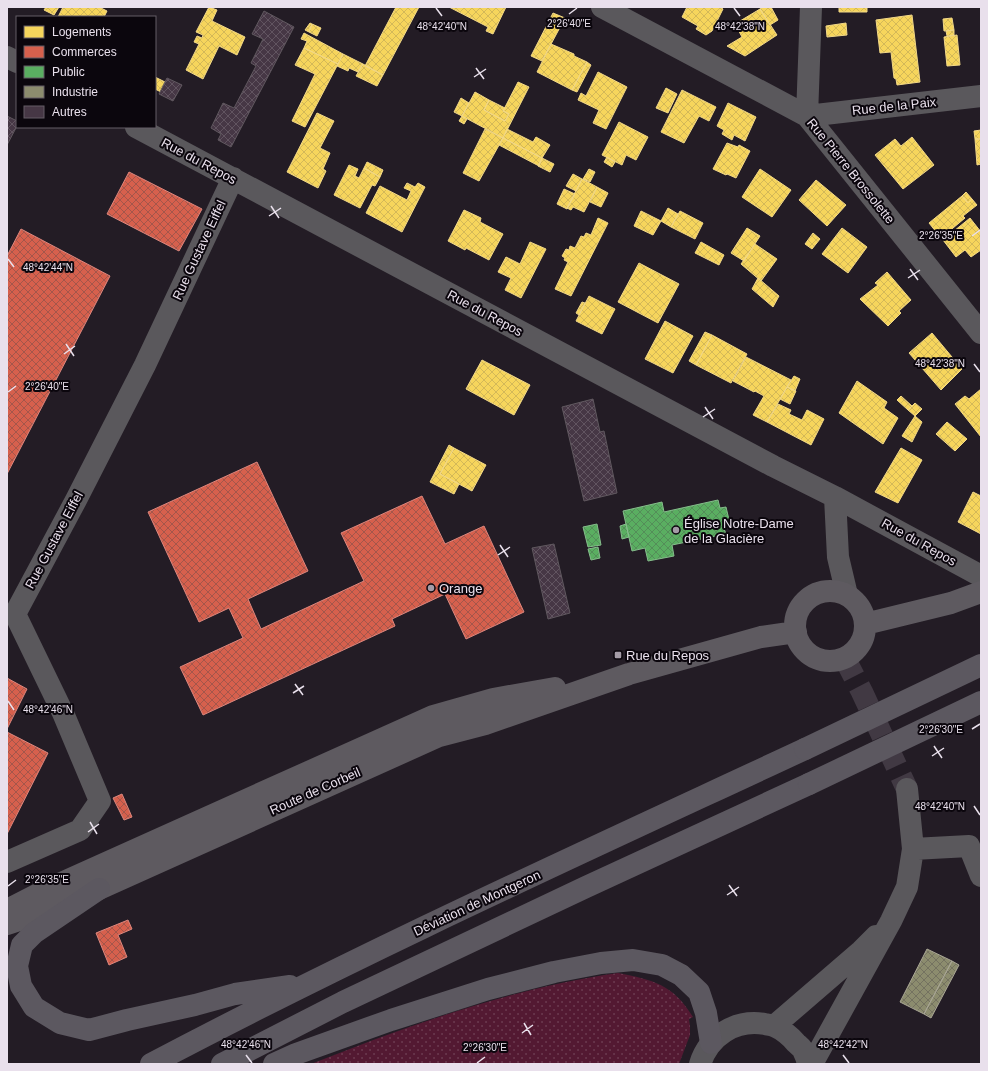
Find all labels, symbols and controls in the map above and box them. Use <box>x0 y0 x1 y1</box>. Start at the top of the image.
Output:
legend <box>16 16 156 128</box>
text: 2°26'40"E <box>547 18 591 29</box>
text: 48°42'40"N <box>417 21 467 32</box>
text: 48°42'38"N <box>715 21 765 32</box>
text: Logements <box>52 25 111 39</box>
text: Commerces <box>52 45 117 59</box>
text: Public <box>52 65 85 79</box>
text: Industrie <box>52 85 98 99</box>
street label: Rue de la Paix <box>851 94 937 118</box>
text: Autres <box>52 105 87 119</box>
street label: Rue Pierre Brossolette <box>804 115 898 227</box>
street label: Rue du Repos <box>159 135 240 187</box>
street label: Rue Gustave Eiffel <box>169 198 229 302</box>
text: 2°26'35"E <box>919 230 963 241</box>
text: 48°42'44"N <box>23 262 73 273</box>
street label: Rue du Repos <box>445 287 526 339</box>
text: 48°42'38"N <box>915 358 965 369</box>
text: 2°26'40"E <box>25 381 69 392</box>
street label: Rue Gustave Eiffel <box>22 489 86 591</box>
street label: Rue du Repos <box>879 515 959 569</box>
place label: Église Notre-Dame de la Glacière <box>684 516 794 546</box>
marker: Église Notre-Dame de la Glacière <box>671 525 681 535</box>
place label: Orange <box>439 581 482 596</box>
marker: Orange <box>426 583 436 593</box>
place label: Rue du Repos <box>626 648 710 663</box>
marker: Rue du Repos <box>613 650 623 660</box>
text: 48°42'46"N <box>23 704 73 715</box>
text: 2°26'30"E <box>919 724 963 735</box>
street label: Route de Corbeil <box>267 764 363 818</box>
text: 48°42'40"N <box>915 801 965 812</box>
street label: Déviation de Montgeron <box>411 867 543 939</box>
text: 2°26'35"E <box>25 874 69 885</box>
text: 48°42'46"N <box>221 1039 271 1050</box>
text: 48°42'42"N <box>818 1039 868 1050</box>
text: 2°26'30"E <box>463 1042 507 1053</box>

